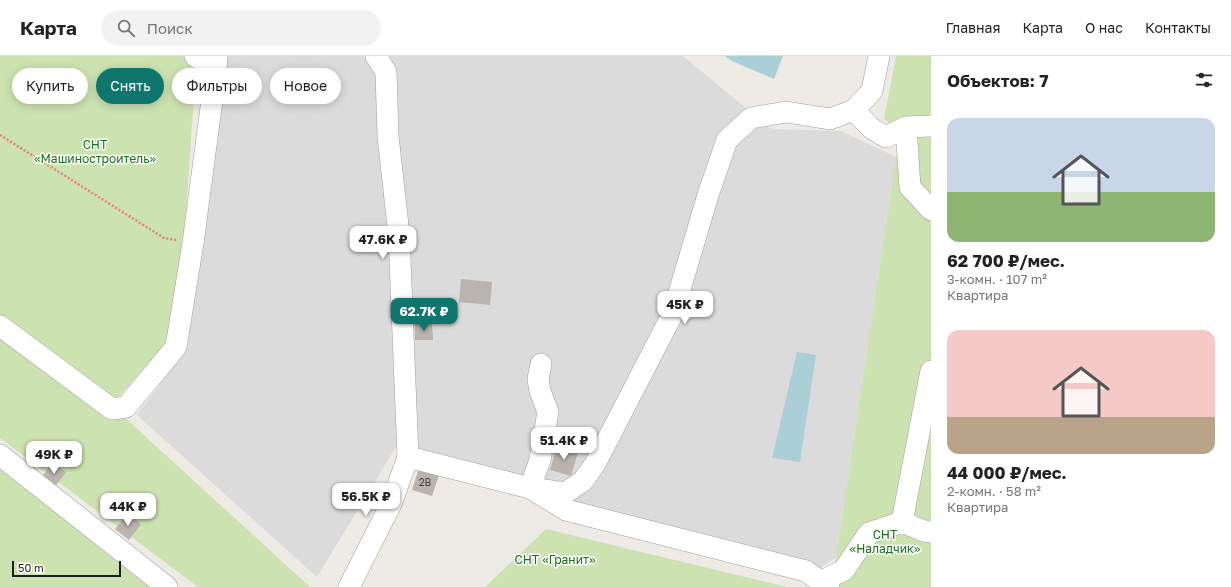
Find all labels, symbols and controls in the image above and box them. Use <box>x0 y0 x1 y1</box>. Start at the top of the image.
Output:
search box <box>101 10 381 46</box>
text: Карта <box>20 16 77 39</box>
icon: search <box>115 17 137 39</box>
text: Поиск <box>147 19 193 37</box>
text: Главная <box>946 19 1000 36</box>
text: Карта <box>1022 19 1063 36</box>
text: О нас <box>1085 19 1123 36</box>
text: Контакты <box>1145 19 1211 36</box>
chip: Купить <box>12 68 88 104</box>
chip: Снять <box>96 68 164 104</box>
chip: Фильтры <box>172 68 262 104</box>
chip: Новое <box>270 68 341 104</box>
icon: filters <box>1193 69 1215 91</box>
text: Объектов: 7 <box>947 70 1049 91</box>
park label: СНТ «Машиностроитель» <box>34 137 156 166</box>
icon: home <box>1045 144 1117 216</box>
pin: 47.6K ₽ <box>346 226 420 260</box>
text: 47.6K ₽ <box>358 231 408 247</box>
text: 62 700 ₽/мес. <box>947 250 1065 271</box>
text: 3-комн. · 107 m² <box>947 271 1047 287</box>
text: Квартира <box>947 287 1008 303</box>
pin: 45K ₽ <box>657 291 713 325</box>
text: 45K ₽ <box>666 296 704 312</box>
pin: 62.7K ₽ <box>387 298 461 332</box>
text: 62.7K ₽ <box>400 303 448 319</box>
icon: home <box>1045 356 1117 428</box>
pin: 51.4K ₽ <box>527 427 601 461</box>
text: 51.4K ₽ <box>540 432 588 448</box>
pin: 49K ₽ <box>26 441 82 475</box>
text: 49K ₽ <box>35 446 73 462</box>
text: 44 000 ₽/мес. <box>947 462 1067 483</box>
house number: 2В <box>419 476 432 488</box>
pin: 56.5K ₽ <box>329 483 403 517</box>
text: 2-комн. · 58 m² <box>947 483 1041 499</box>
text: 56.5K ₽ <box>341 488 391 504</box>
pin: 44K ₽ <box>100 493 156 527</box>
text: 44K ₽ <box>109 498 147 514</box>
text: Квартира <box>947 499 1008 515</box>
park label: СНТ «Наладчик» <box>850 527 921 556</box>
park label: СНТ «Гранит» <box>514 552 596 567</box>
scale bar <box>12 559 121 578</box>
text: 50 m <box>18 561 44 574</box>

